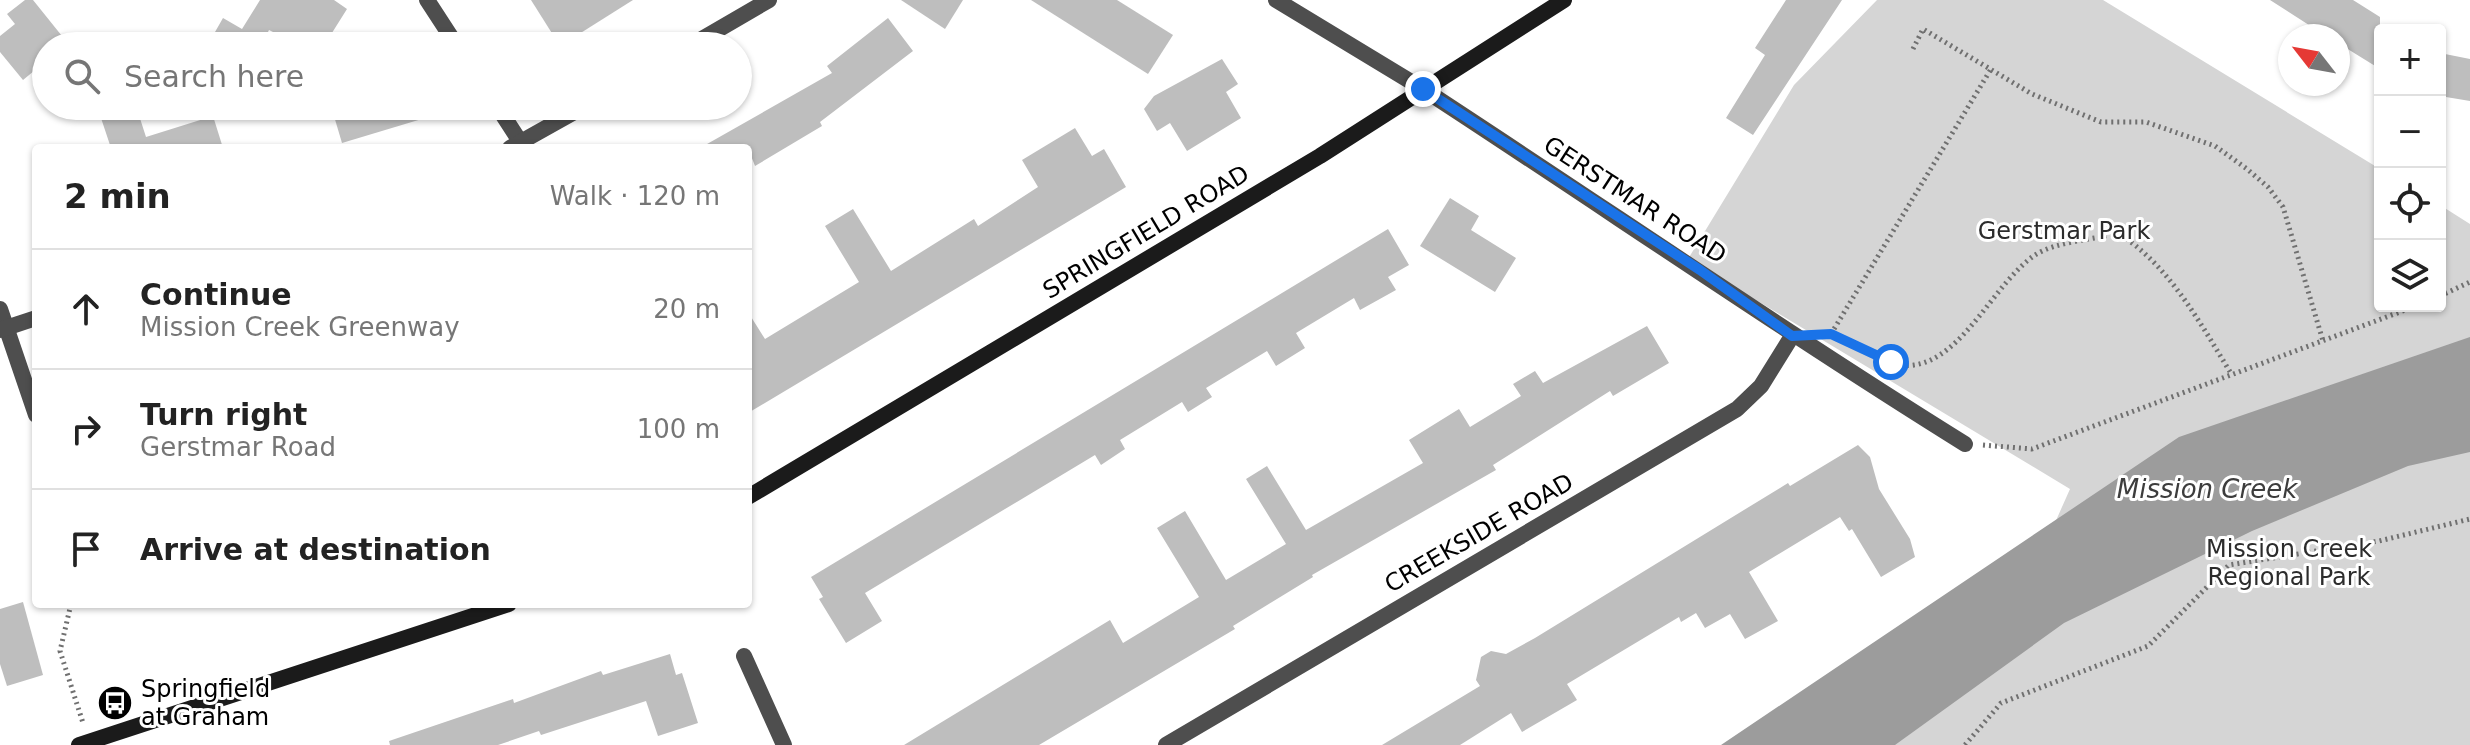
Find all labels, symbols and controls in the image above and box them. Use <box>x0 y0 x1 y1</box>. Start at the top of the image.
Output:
north arrow <box>2278 24 2350 96</box>
map controls <box>2374 24 2446 312</box>
button: + <box>2374 24 2446 96</box>
search box <box>32 32 752 120</box>
icon: search <box>60 54 104 98</box>
text: Search here <box>124 59 304 94</box>
route end <box>1405 71 1441 107</box>
button: − <box>2374 96 2446 168</box>
street label: GERSTMAR ROAD <box>1539 131 1731 269</box>
street label: SPRINGFIELD ROAD <box>1038 159 1254 305</box>
button: locate <box>2374 168 2446 240</box>
text: 2 min <box>64 176 171 216</box>
text: Walk · 120 m <box>550 181 720 211</box>
park label: Gerstmar Park <box>1978 217 2150 245</box>
button: layers <box>2374 240 2446 312</box>
text: Continue <box>140 277 292 312</box>
icon: ahead <box>64 287 108 331</box>
text: 20 m <box>653 294 720 324</box>
text: Mission Creek Greenway <box>140 312 460 342</box>
route start <box>1873 344 1909 380</box>
text: Turn right <box>140 397 307 432</box>
icon: right <box>64 407 108 451</box>
text: 100 m <box>637 414 720 444</box>
text: Gerstmar Road <box>140 432 336 462</box>
street label: CREEKSIDE ROAD <box>1380 468 1578 598</box>
water label: Mission Creek <box>2117 474 2298 504</box>
icon: arrive <box>64 527 108 571</box>
text: Arrive at destination <box>140 532 491 567</box>
park label: Mission Creek Regional Park <box>2206 535 2372 591</box>
place label: Springfield at Graham <box>141 675 270 731</box>
bus stop icon: Springfield at Graham <box>96 684 134 722</box>

